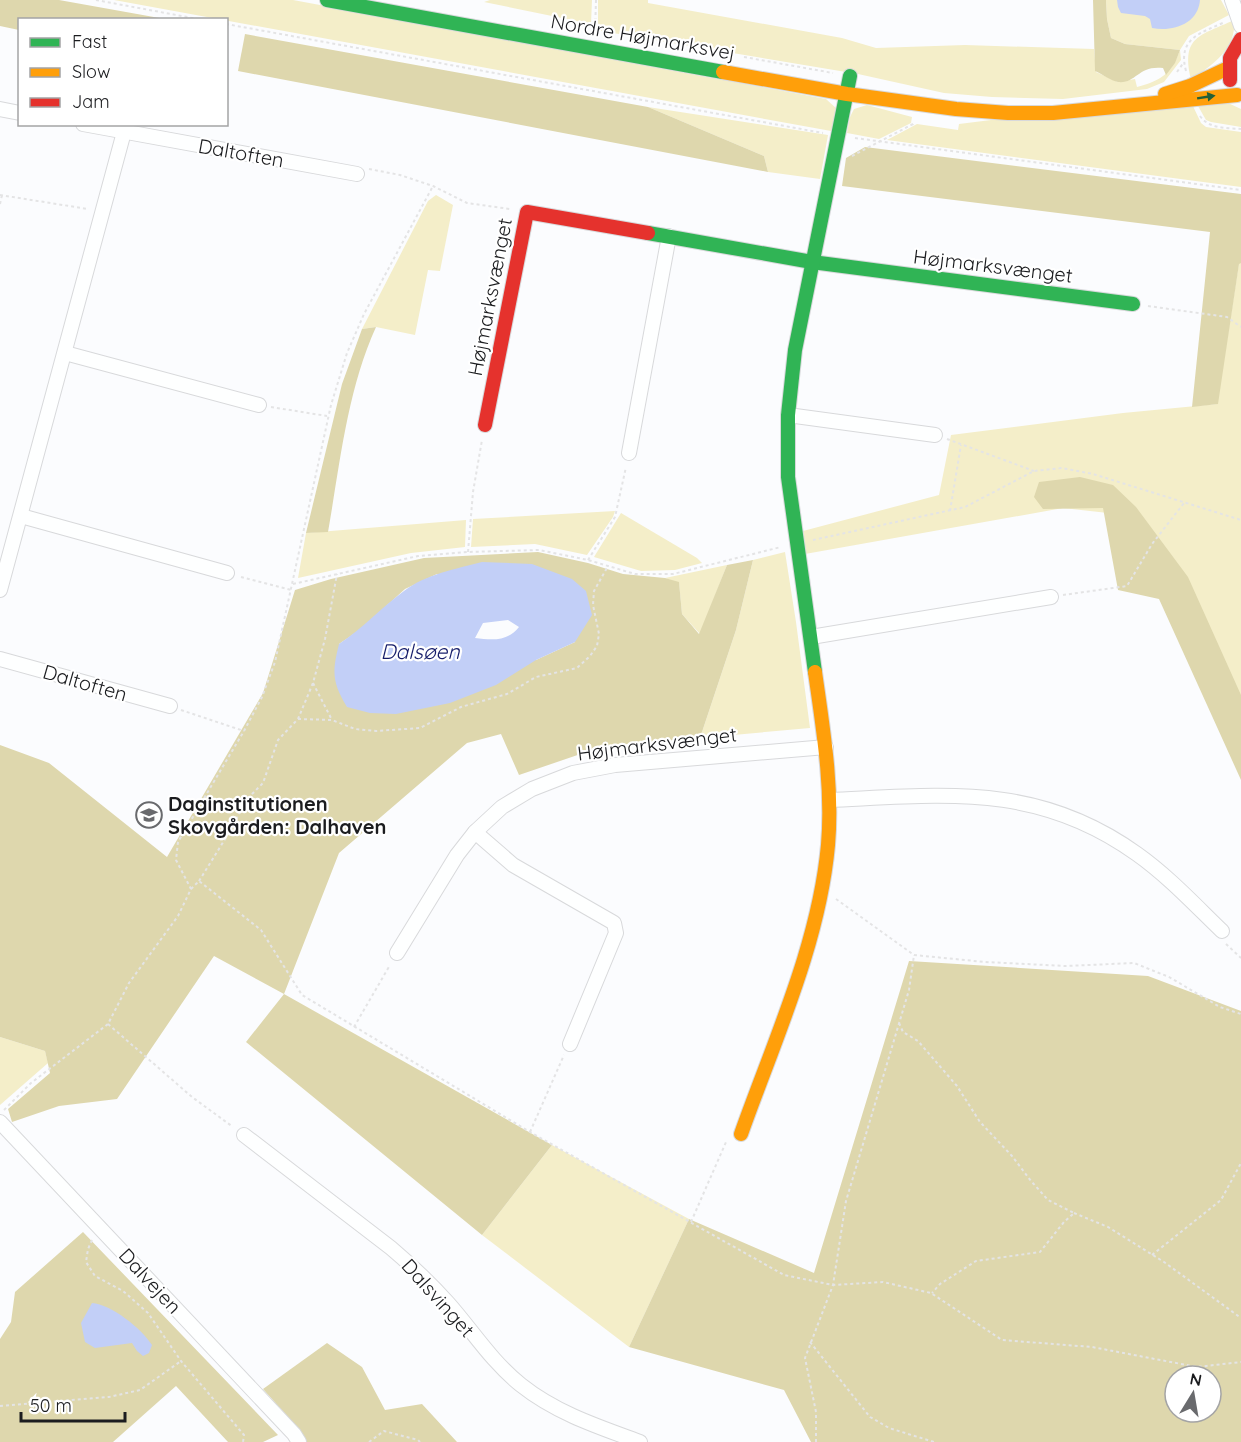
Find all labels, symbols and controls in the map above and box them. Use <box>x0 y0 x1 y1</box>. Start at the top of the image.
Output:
street label: Nordre Højmarksvej <box>549 8 737 65</box>
legend <box>18 18 228 126</box>
text: Fast <box>72 30 107 53</box>
text: Slow <box>72 60 110 83</box>
text: Jam <box>72 90 110 113</box>
one-way arrow <box>1197 93 1216 102</box>
street label: Daltoften <box>196 133 286 172</box>
street label: Højmarksvænget <box>462 216 517 378</box>
street label: Højmarksvænget <box>912 243 1074 288</box>
water label: Dalsøen <box>380 638 460 664</box>
street label: Daltoften <box>40 659 130 706</box>
street label: Højmarksvænget <box>576 721 738 766</box>
place label: Daginstitutionen Skovgården: Dalhaven <box>168 791 386 839</box>
school or university icon: Daginstitutionen Skovgården: Dalhaven <box>134 800 164 830</box>
street label: Dalvejen <box>114 1243 187 1319</box>
street label: Dalsvinget <box>397 1253 480 1342</box>
north arrow <box>1163 1364 1223 1424</box>
text: N <box>1188 1368 1204 1390</box>
scale bar <box>21 1385 124 1423</box>
text: 50 m <box>30 1394 72 1417</box>

